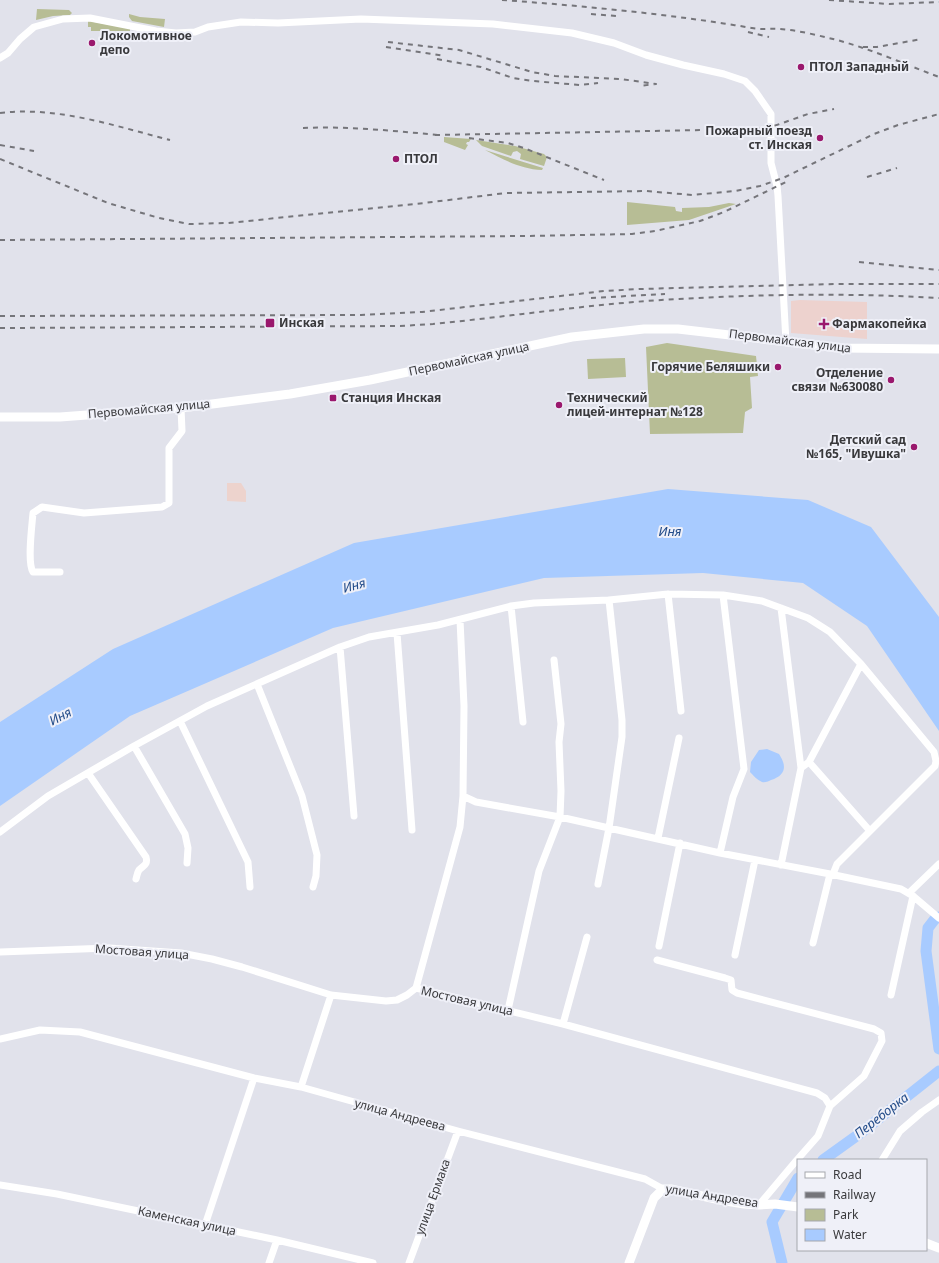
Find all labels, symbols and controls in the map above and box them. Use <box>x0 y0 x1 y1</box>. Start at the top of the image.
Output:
place label: Локомотивное депо <box>100 27 192 58</box>
marker: Локомотивное депо <box>87 38 97 48</box>
place label: ПТОЛ Западный <box>809 58 909 75</box>
marker: ПТОЛ Западный <box>796 62 806 72</box>
place label: Пожарный поезд ст. Инская <box>705 122 812 153</box>
marker: Пожарный поезд ст. Инская <box>815 133 825 143</box>
place label: ПТОЛ <box>404 150 438 167</box>
marker: ПТОЛ <box>391 154 401 164</box>
place label: Инская <box>279 314 324 331</box>
place label: Фармакопейка <box>832 315 927 332</box>
marker: Инская <box>264 317 276 329</box>
marker: Фармакопейка <box>819 319 829 329</box>
street label: Первомайская улица <box>728 325 852 356</box>
street label: Первомайская улица <box>407 337 531 380</box>
place label: Горячие Беляшики <box>651 358 770 375</box>
marker: Горячие Беляшики <box>773 362 783 372</box>
place label: Отделение связи №630080 <box>791 364 883 395</box>
marker: Отделение связи №630080 <box>886 375 896 385</box>
place label: Станция Инская <box>341 389 441 406</box>
place label: Технический лицей-интернат №128 <box>567 389 703 420</box>
marker: Станция Инская <box>328 393 338 403</box>
street label: Первомайская улица <box>87 395 211 422</box>
marker: Технический лицей-интернат №128 <box>554 400 564 410</box>
place label: Детский сад №165, "Ивушка" <box>806 431 906 462</box>
marker: Детский сад №165, "Ивушка" <box>909 442 919 452</box>
water label: Иня <box>659 522 682 540</box>
water label: Иня <box>341 573 368 597</box>
water label: Иня <box>46 702 75 729</box>
street label: Мостовая улица <box>95 940 190 963</box>
street label: Мостовая улица <box>419 982 515 1019</box>
water label: Переборка <box>850 1088 912 1142</box>
street label: улица Андреева <box>353 1094 447 1135</box>
street label: улица Ермака <box>411 1156 454 1237</box>
legend <box>797 1159 927 1251</box>
text: Road <box>833 1166 862 1183</box>
street label: улица Андреева <box>665 1180 760 1211</box>
text: Railway <box>833 1186 877 1203</box>
street label: Каменская улица <box>136 1202 238 1239</box>
text: Park <box>833 1206 859 1223</box>
text: Water <box>833 1226 867 1243</box>

